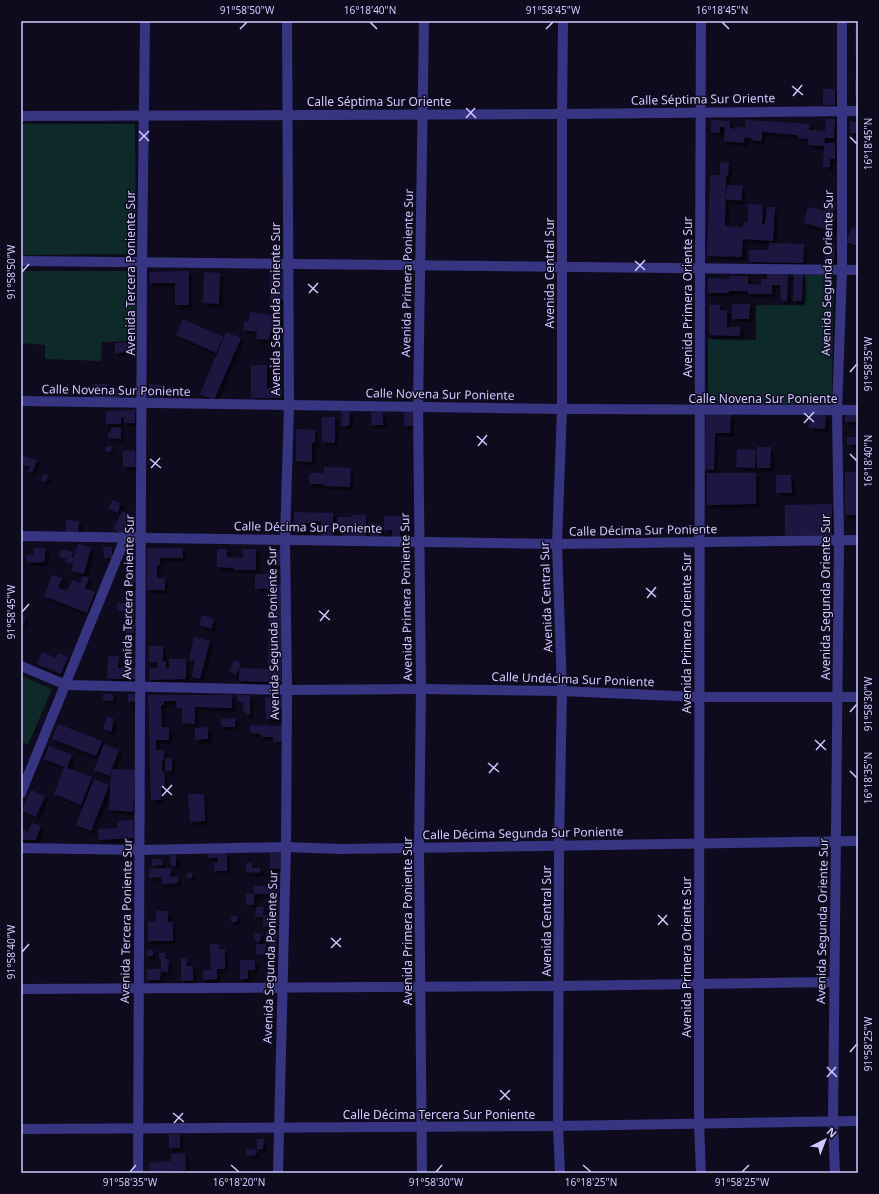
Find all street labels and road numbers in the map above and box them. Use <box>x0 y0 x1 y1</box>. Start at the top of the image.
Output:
street label: Calle Séptima Sur Oriente <box>631 89 776 109</box>
street label: Calle Séptima Sur Oriente <box>307 93 451 110</box>
street label: Avenida Primera Poniente Sur <box>397 189 417 357</box>
street label: Avenida Tercera Poniente Sur <box>122 190 139 356</box>
street label: Avenida Segunda Oriente Sur <box>817 190 837 356</box>
street label: Avenida Primera Oriente Sur <box>679 216 696 377</box>
street label: Avenida Central Sur <box>541 217 558 329</box>
street label: Avenida Segunda Poniente Sur <box>267 222 284 396</box>
street label: Calle Novena Sur Poniente <box>41 380 191 400</box>
street label: Calle Novena Sur Poniente <box>365 384 515 404</box>
street label: Calle Novena Sur Poniente <box>688 390 838 407</box>
street label: Avenida Primera Poniente Sur <box>396 513 416 681</box>
street label: Avenida Tercera Poniente Sur <box>118 514 138 680</box>
street label: Avenida Segunda Oriente Sur <box>817 514 834 680</box>
street label: Calle Décima Sur Poniente <box>234 517 382 537</box>
street label: Calle Décima Sur Poniente <box>569 520 717 540</box>
street label: Avenida Central Sur <box>536 541 556 653</box>
street label: Avenida Segunda Poniente Sur <box>263 546 283 720</box>
street label: Avenida Primera Oriente Sur <box>678 552 695 713</box>
street label: Calle Undécima Sur Poniente <box>491 668 655 690</box>
street label: Calle Décima Segunda Sur Poniente <box>422 823 624 843</box>
street label: Avenida Primera Poniente Sur <box>399 837 416 1005</box>
street label: Avenida Tercera Poniente Sur <box>116 838 136 1004</box>
street label: Avenida Segunda Oriente Sur <box>812 838 832 1004</box>
street label: Avenida Central Sur <box>538 865 555 977</box>
street label: Avenida Segunda Poniente Sur <box>258 870 282 1044</box>
street label: Avenida Primera Oriente Sur <box>678 876 695 1037</box>
street label: Calle Décima Tercera Sur Poniente <box>343 1106 536 1123</box>

